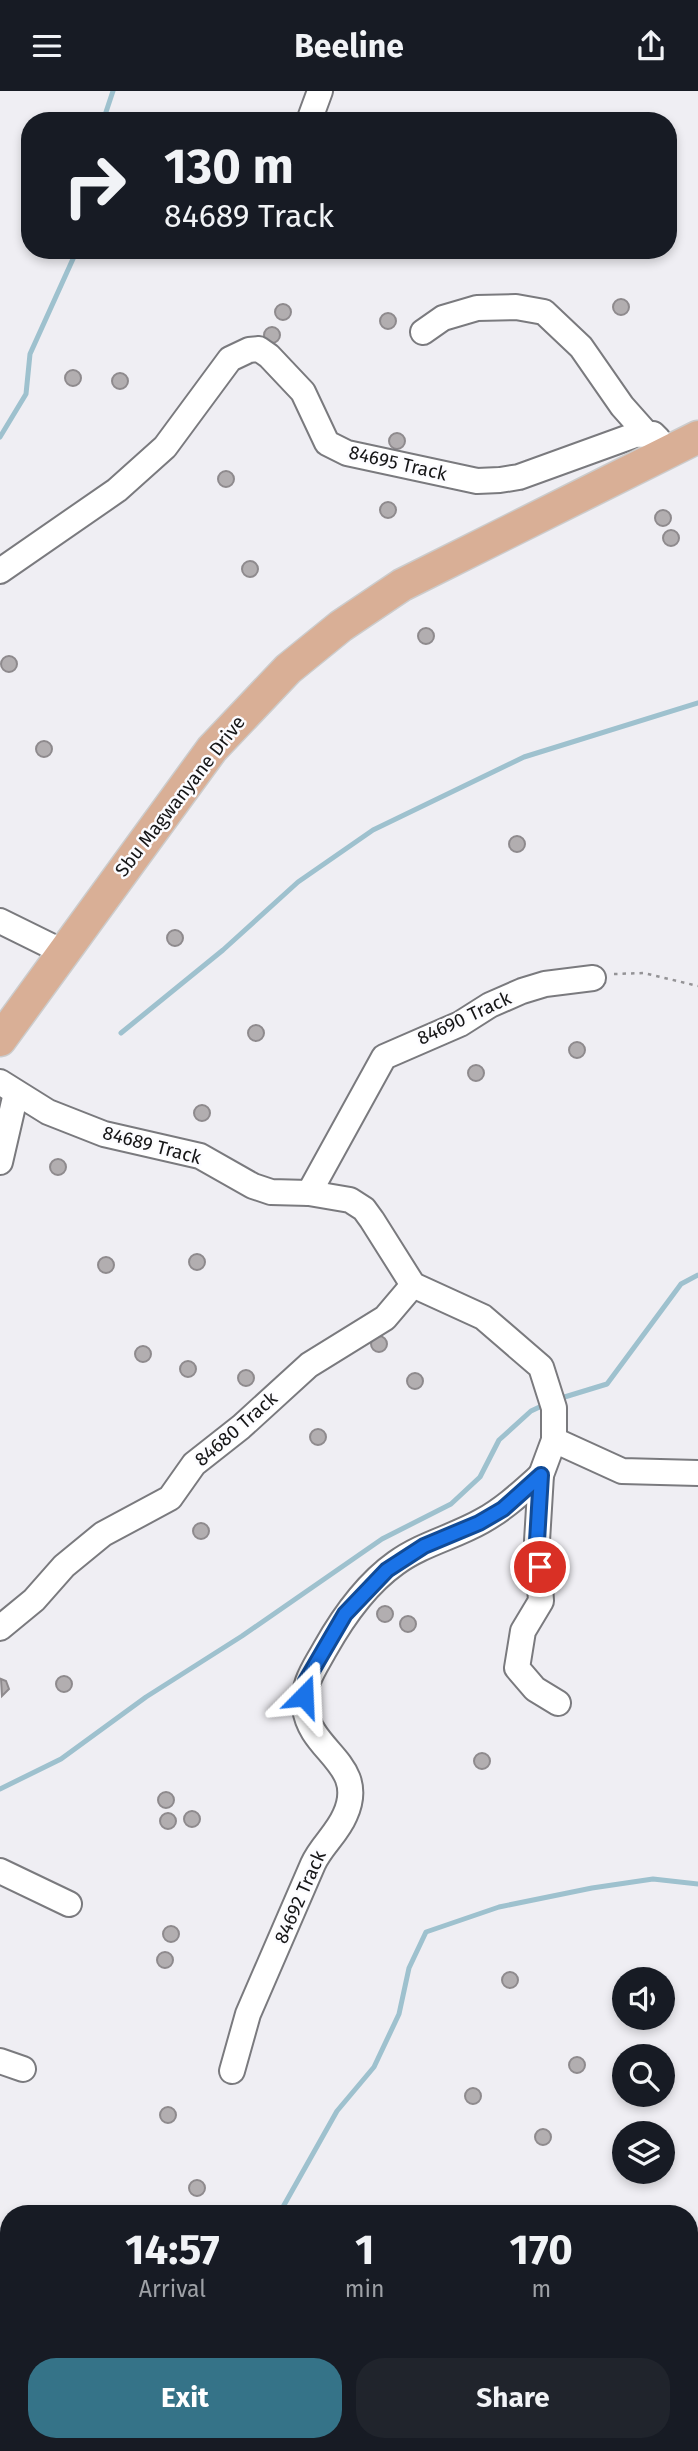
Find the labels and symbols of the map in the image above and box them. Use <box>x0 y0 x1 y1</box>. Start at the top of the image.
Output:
street label: 84695 Track <box>347 441 450 486</box>
street label: Sbu Magwanyane Drive <box>110 711 250 881</box>
street label: 84690 Track <box>413 986 515 1050</box>
street label: 84689 Track <box>100 1121 204 1169</box>
street label: 84680 Track <box>190 1387 282 1471</box>
pin <box>510 1537 570 1597</box>
position arrow <box>267 1659 341 1733</box>
street label: 84692 Track <box>269 1847 331 1947</box>

